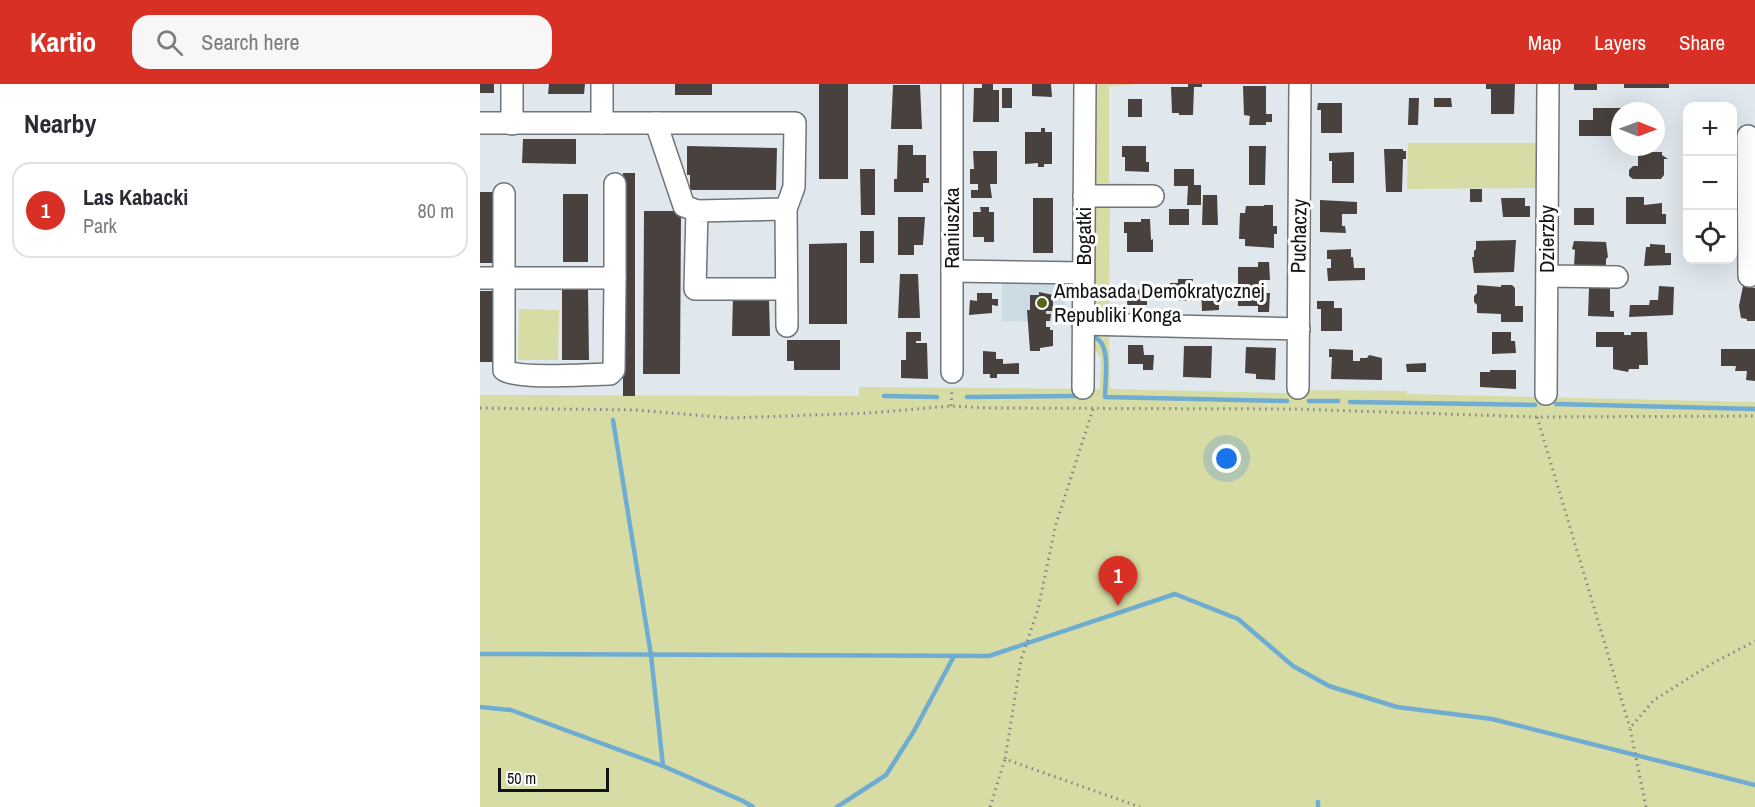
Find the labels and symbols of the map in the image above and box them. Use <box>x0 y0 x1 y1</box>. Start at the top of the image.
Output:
north arrow <box>1611 102 1665 156</box>
street label: Raniuszka <box>937 187 966 269</box>
street label: Puchaczy <box>1283 198 1314 274</box>
street label: Dzierzby <box>1532 205 1561 273</box>
street label: Bogatki <box>1069 207 1098 265</box>
place label: Ambasada Demokratycznej Republiki Konga <box>1053 276 1265 329</box>
marker: Ambasada Demokratycznej Republiki Konga <box>1035 296 1049 310</box>
your location <box>1212 444 1241 473</box>
pin: 1 <box>1098 556 1138 606</box>
scale bar <box>498 765 609 792</box>

